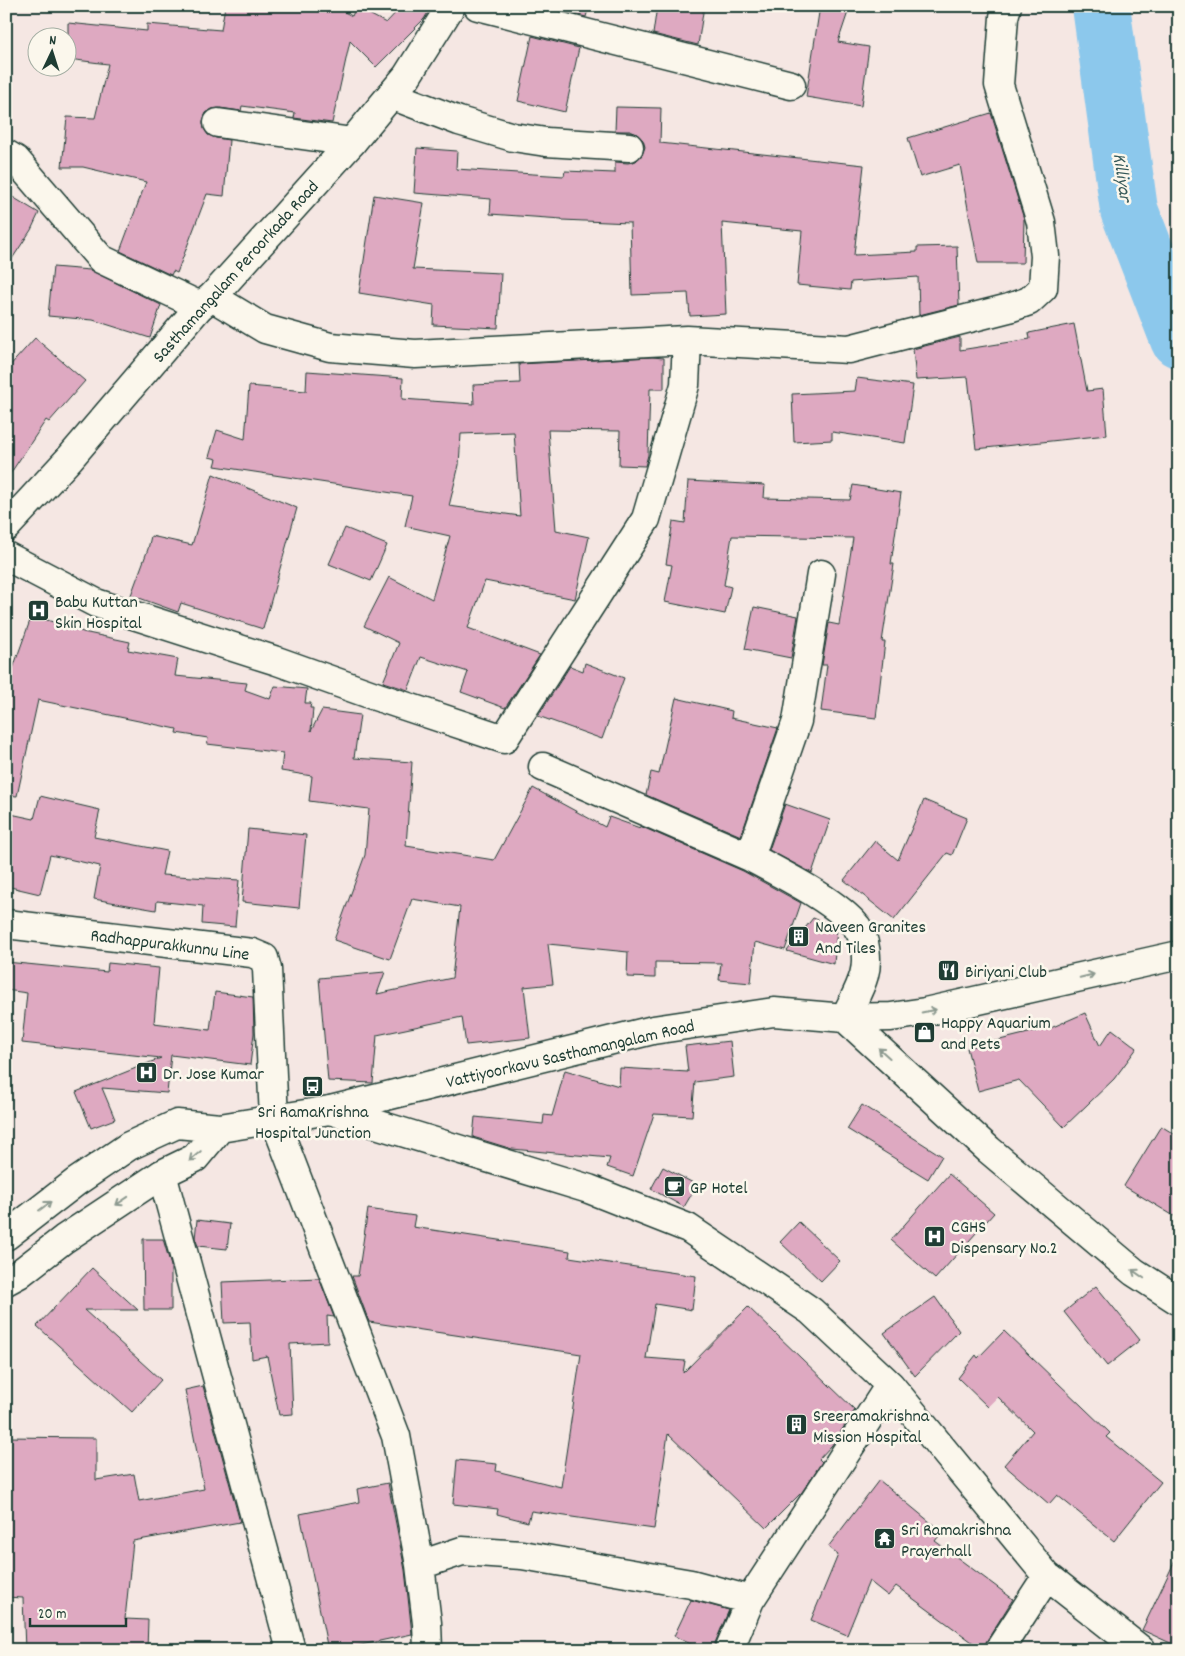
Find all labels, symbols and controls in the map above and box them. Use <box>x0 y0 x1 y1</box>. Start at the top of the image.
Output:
north arrow <box>28 28 78 78</box>
text: N <box>49 31 57 51</box>
water label: Killiyar <box>1104 152 1138 205</box>
street label: Sasthamangalam Peroorkada Road <box>148 176 326 369</box>
place label: Babu Kuttan Skin Hospital <box>55 591 143 637</box>
hospital icon: Babu Kuttan Skin Hospital <box>27 599 51 623</box>
place label: Naveen Granites And Tiles <box>815 916 926 962</box>
street label: Radhappurakkunnu Line <box>89 924 251 969</box>
building icon: Naveen Granites And Tiles <box>787 924 811 948</box>
restaurant icon: Biriyani Club <box>937 959 961 983</box>
place label: Biriyani Club <box>965 961 1047 986</box>
one-way arrow <box>1079 971 1095 980</box>
one-way arrow <box>920 1006 936 1016</box>
place label: Happy Aquarium and Pets <box>941 1012 1051 1058</box>
street label: Vattiyoorkavu Sasthamangalam Road <box>444 1015 697 1096</box>
shop icon: Happy Aquarium and Pets <box>913 1020 937 1044</box>
one-way arrow <box>877 1047 890 1059</box>
hospital icon: Dr. Jose Kumar <box>135 1061 159 1085</box>
place label: Dr. Jose Kumar <box>163 1063 264 1088</box>
bus stop icon: Sri RamaKrishna Hospital Junction <box>301 1074 325 1098</box>
place label: Sri RamaKrishna Hospital Junction <box>255 1101 371 1147</box>
one-way arrow <box>189 1150 202 1161</box>
cafe icon: GP Hotel <box>662 1175 686 1199</box>
place label: GP Hotel <box>690 1177 748 1202</box>
one-way arrow <box>115 1196 129 1206</box>
one-way arrow <box>38 1201 52 1211</box>
place label: CGHS Dispensary No.2 <box>951 1216 1058 1262</box>
hospital icon: CGHS Dispensary No.2 <box>923 1224 947 1248</box>
one-way arrow <box>1131 1269 1145 1279</box>
place label: Sreeramakrishna Mission Hospital <box>813 1405 930 1451</box>
building icon: Sreeramakrishna Mission Hospital <box>785 1413 809 1437</box>
place label: Sri Ramakrishna Prayerhall <box>901 1519 1012 1565</box>
temple icon: Sri Ramakrishna Prayerhall <box>873 1527 897 1551</box>
scale bar <box>30 1596 126 1628</box>
text: 20 m <box>38 1604 66 1626</box>

